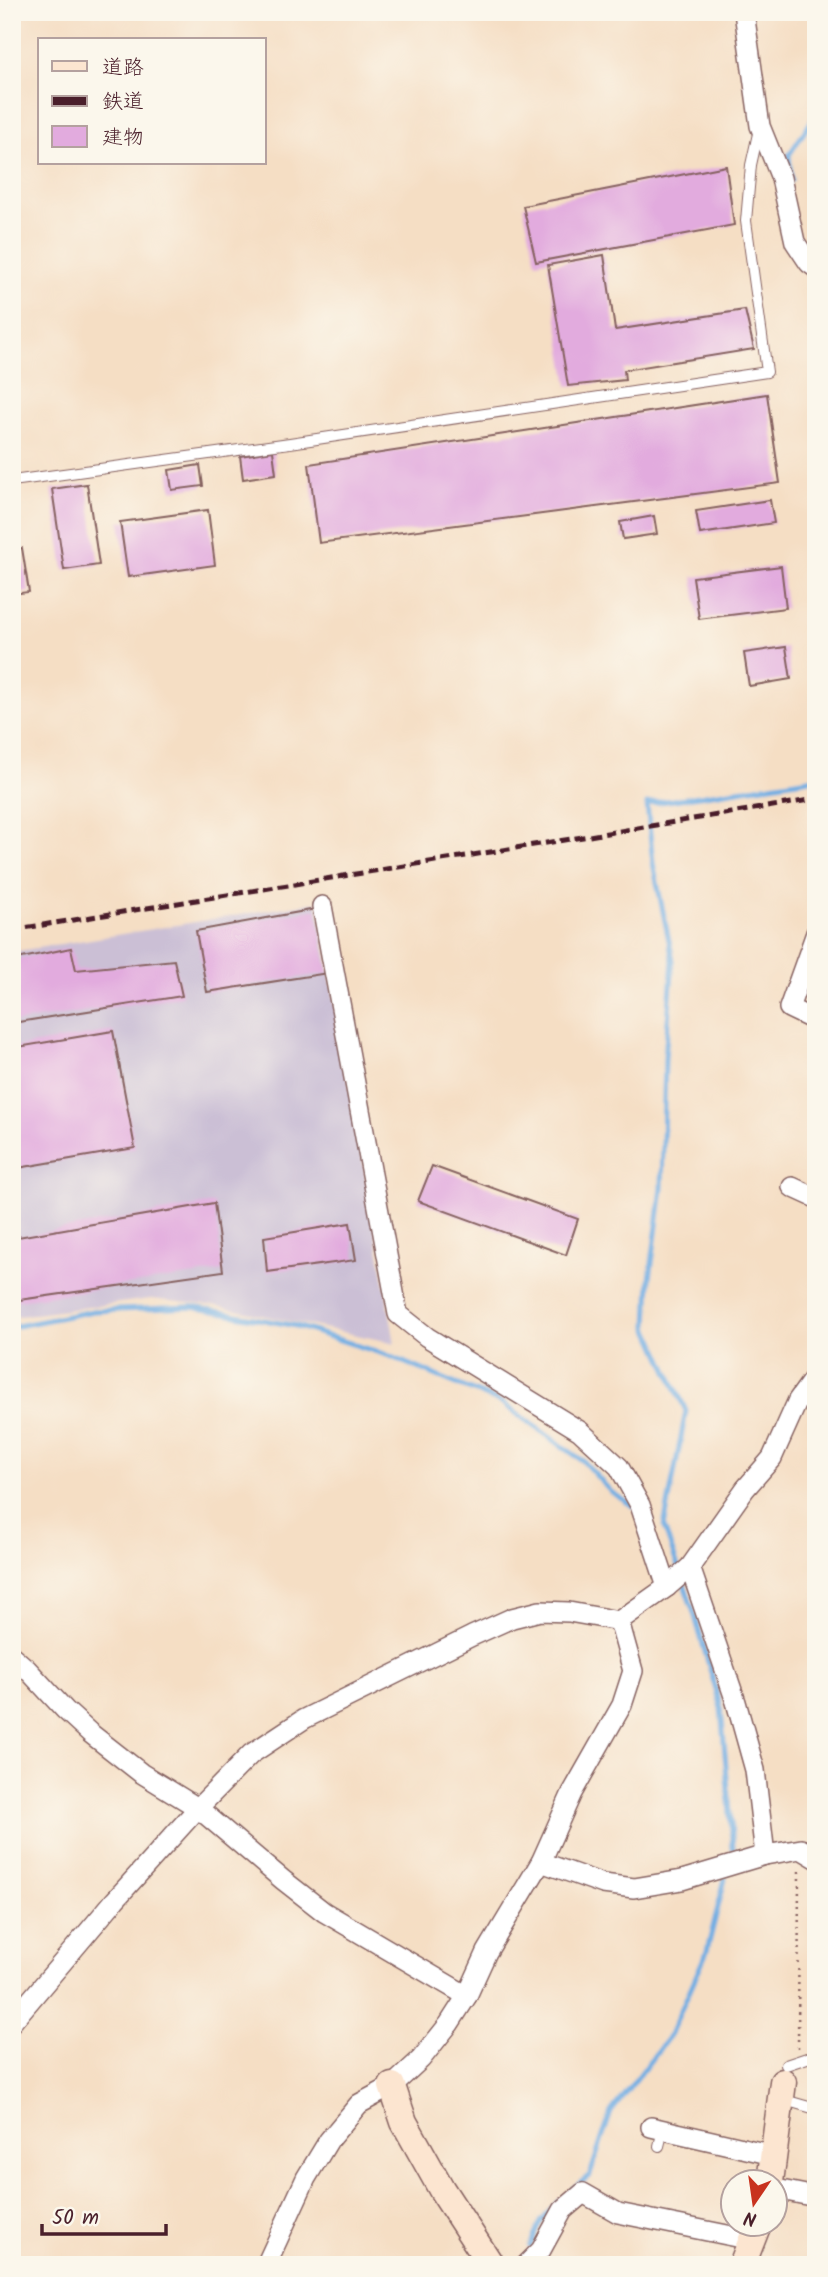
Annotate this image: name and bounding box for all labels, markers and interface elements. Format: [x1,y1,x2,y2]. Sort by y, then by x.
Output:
legend [38,38,266,164]
text: 道路 [102,52,144,85]
text: 鉄道 [102,86,144,119]
text: 建物 [102,122,144,155]
north arrow [720,2168,790,2238]
scale bar [42,2193,166,2237]
text: 50 m [52,2202,99,2235]
text: N [741,2202,760,2234]

